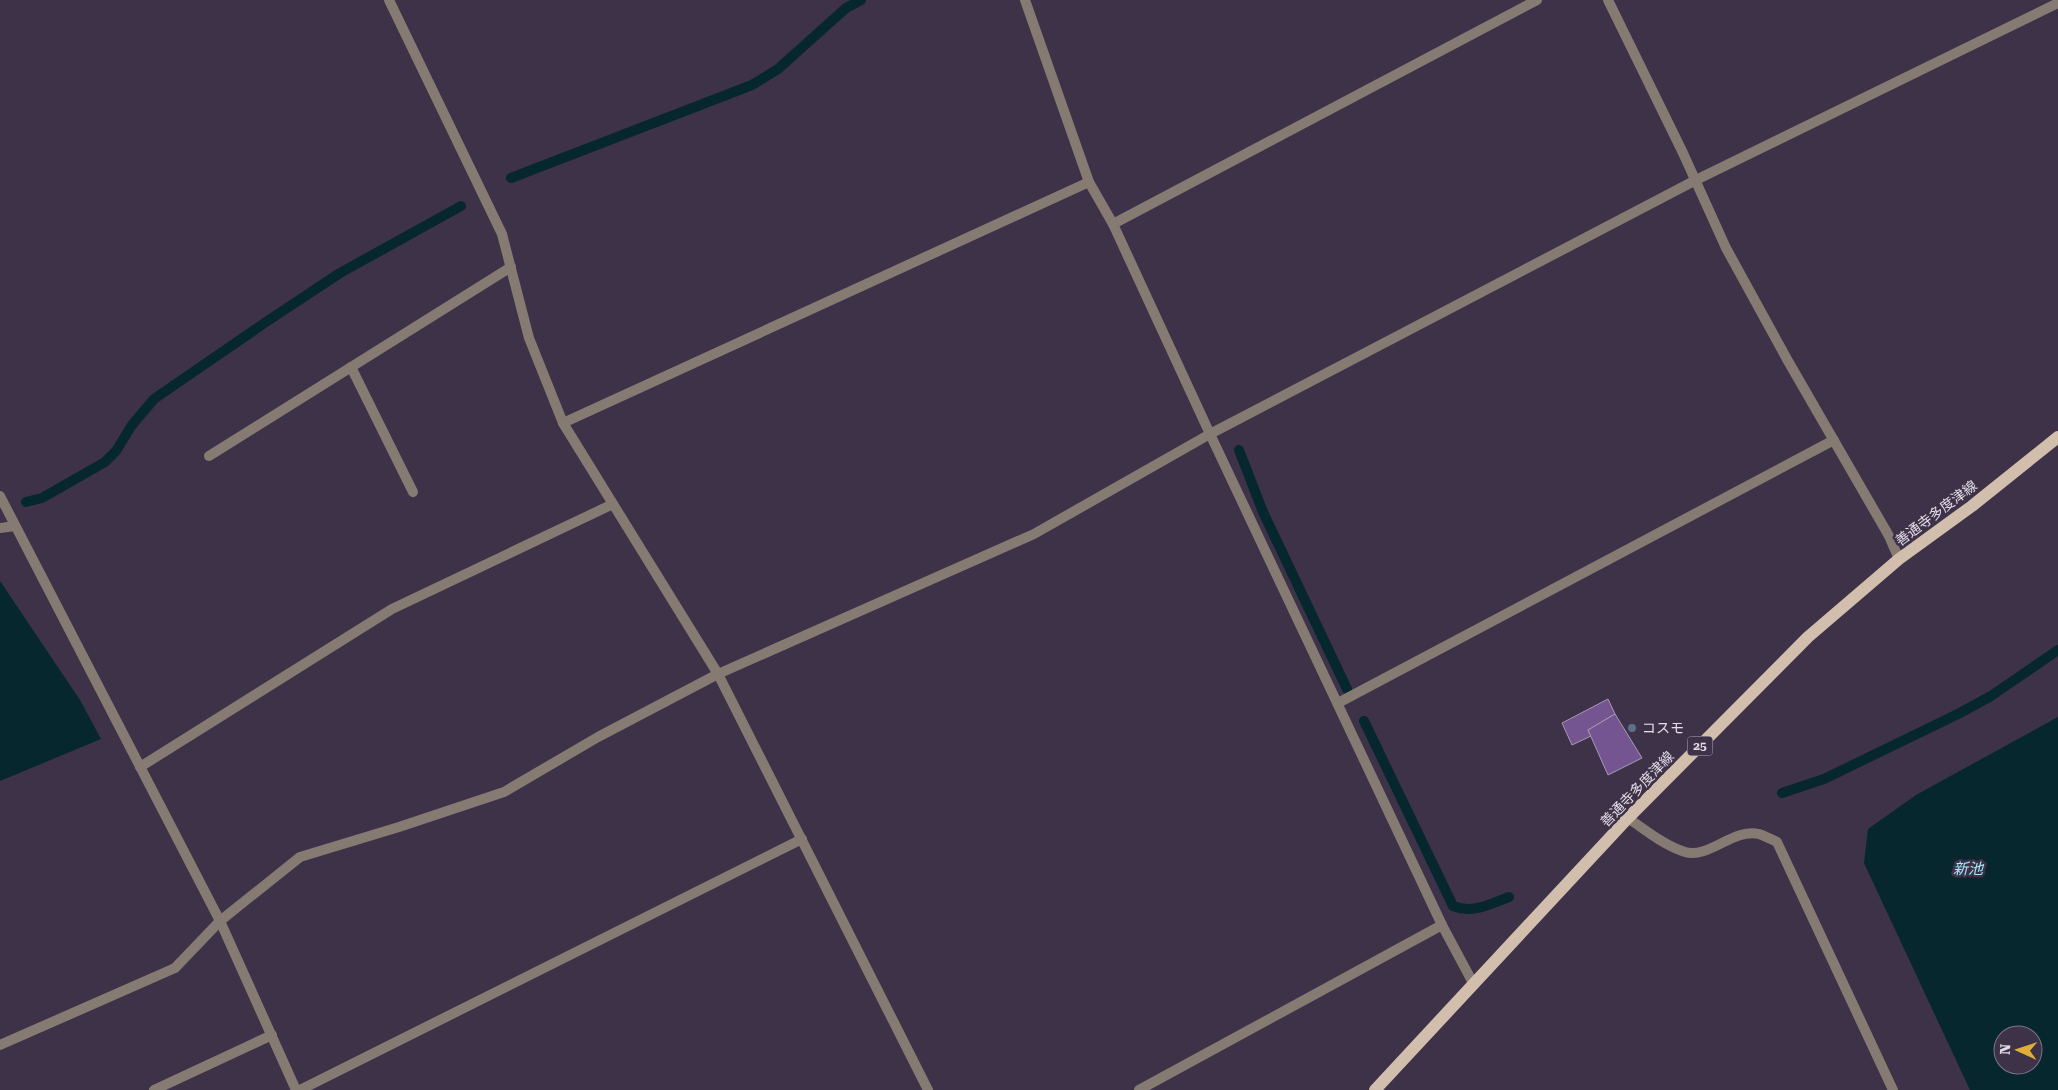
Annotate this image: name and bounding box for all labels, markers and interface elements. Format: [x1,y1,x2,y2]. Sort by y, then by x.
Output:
street label: 善通寺多度津線 [1892,477,1980,549]
place label: コスモ [1642,720,1684,736]
marker: コスモ [1626,722,1638,734]
road number: 25 [1688,736,1712,756]
street label: 善通寺多度津線 [1597,748,1677,830]
water label: 新池 [1953,860,1985,878]
north arrow [1993,1025,2043,1075]
text: N [1997,1043,2013,1055]

